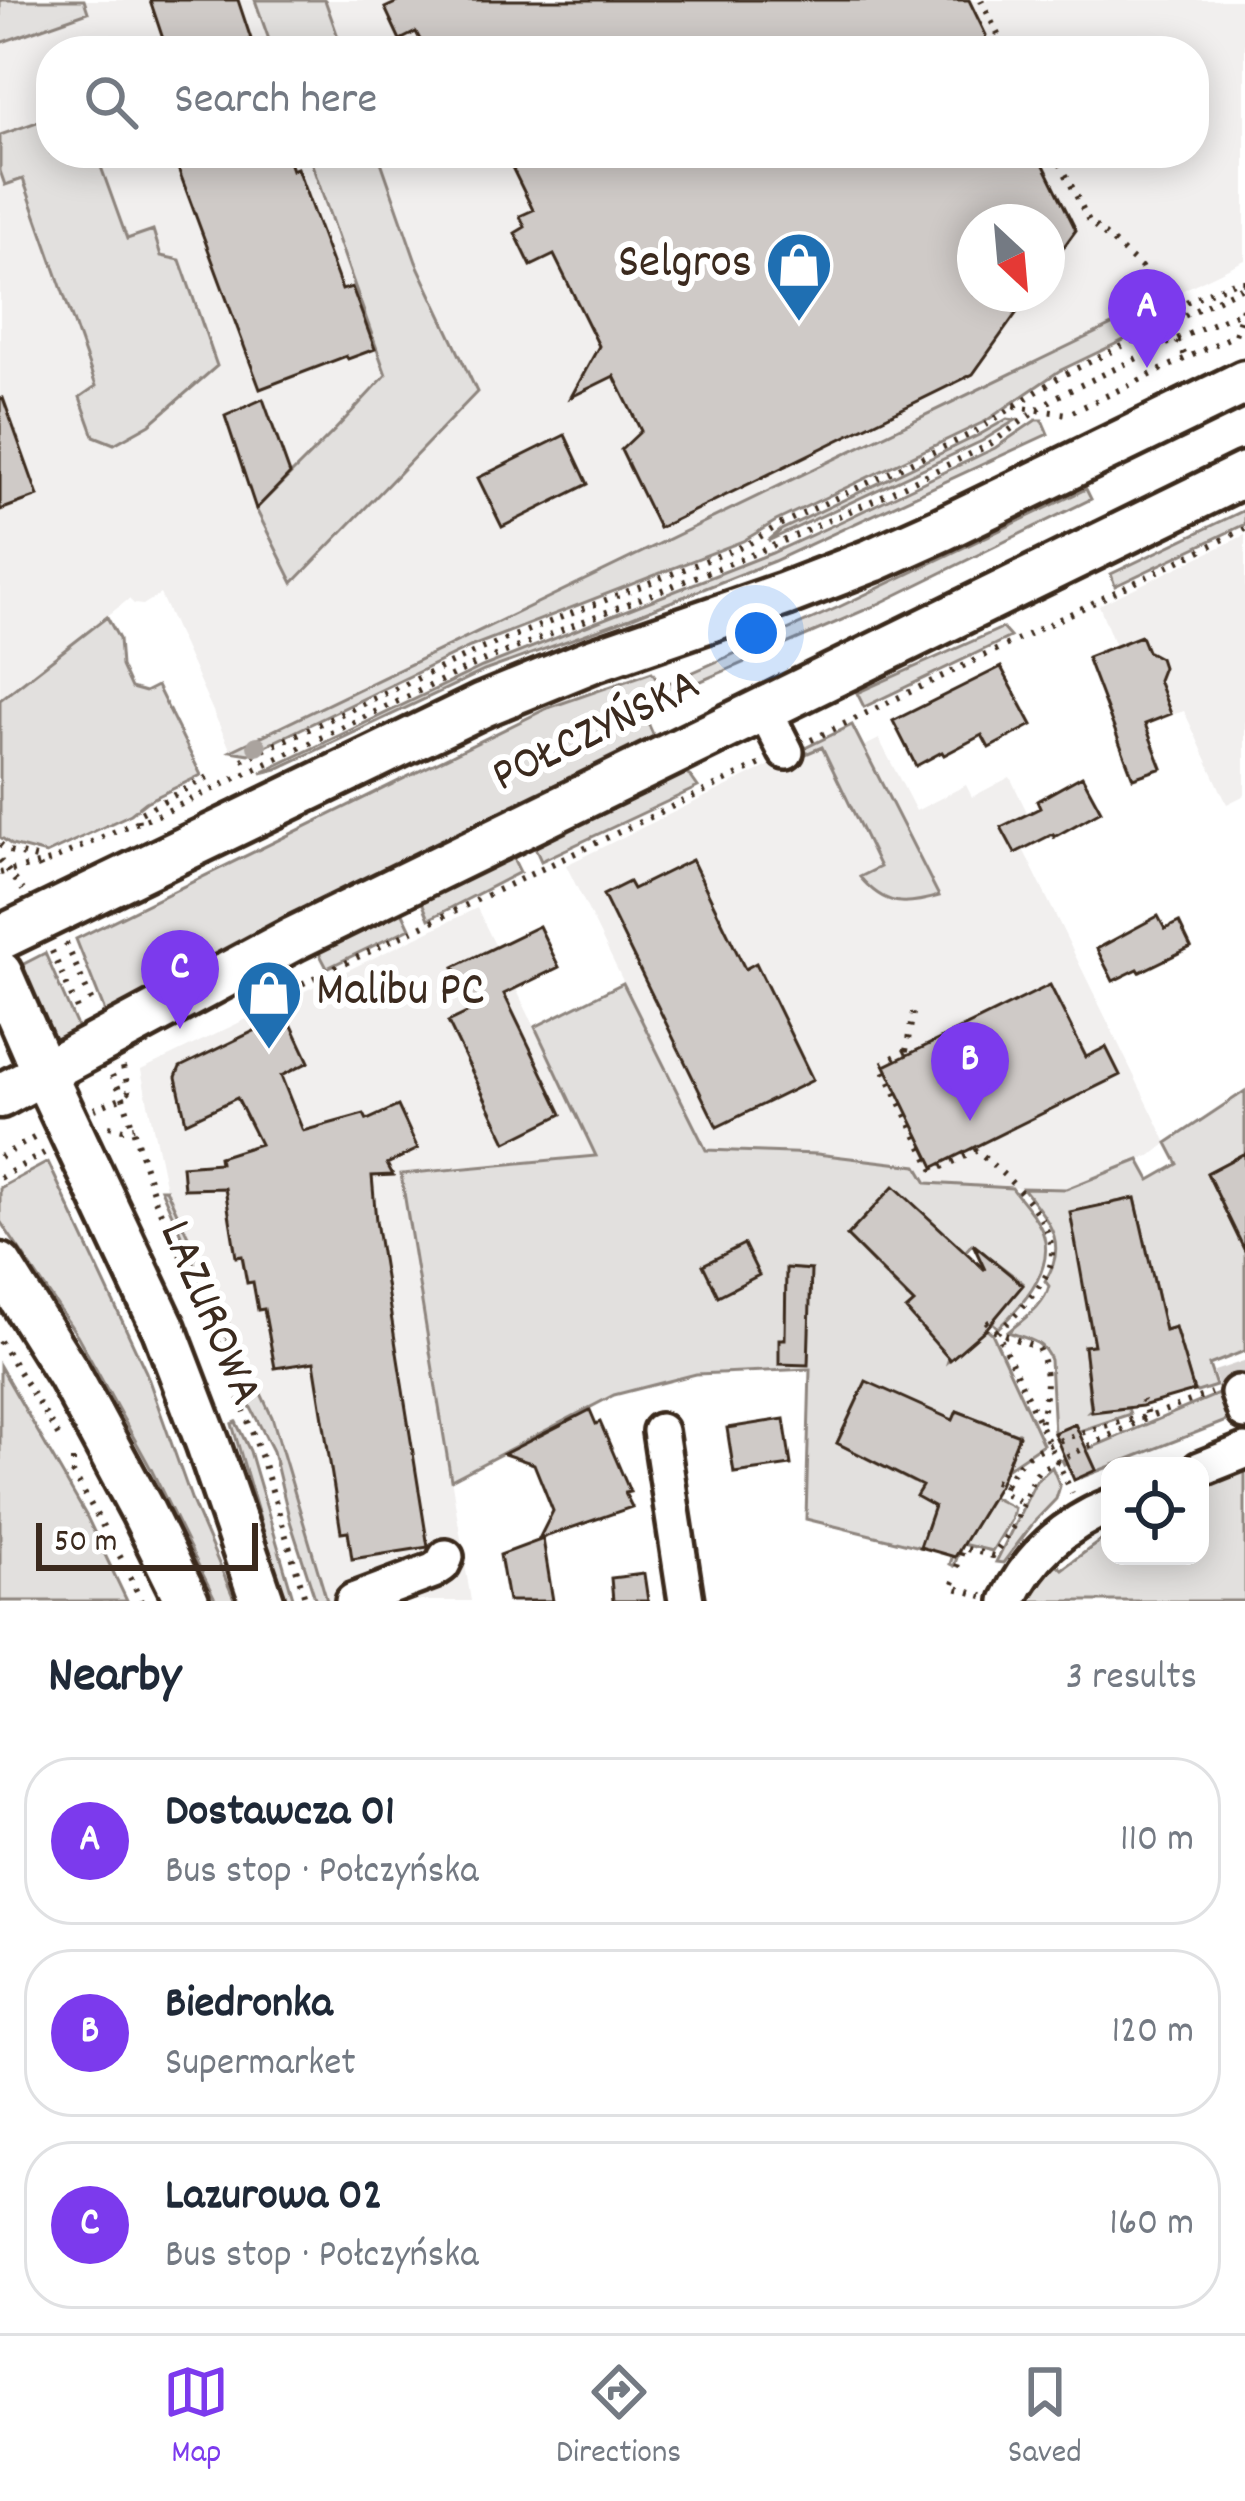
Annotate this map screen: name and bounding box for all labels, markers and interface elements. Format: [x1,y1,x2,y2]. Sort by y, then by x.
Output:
search box [36,36,1209,168]
icon: search [78,69,144,135]
text: Search here [174,70,377,134]
north arrow [957,204,1065,312]
shop icon: Selgros [764,230,834,324]
place label: Selgros [618,231,752,300]
pin: A [1108,269,1186,368]
your location [726,603,786,663]
street label: POŁCZYŃSKA [481,653,713,813]
pin: C [141,930,219,1029]
shop icon: Malibu PC [234,958,304,1052]
place label: Malibu PC [316,959,485,1028]
pin: B [931,1022,1009,1121]
street label: LAZUROWA [138,1211,278,1417]
map controls [1101,1457,1209,1565]
button: locate [1101,1457,1209,1565]
scale bar [36,1517,258,1570]
text: 50 m [54,1520,118,1567]
text: Nearby [48,1643,181,1715]
text: 3 results [1066,1652,1197,1707]
text: Dostawcza 01 [165,1782,395,1846]
text: A [79,1814,101,1869]
text: 110 m [1120,1814,1194,1869]
text: Bus stop · Połczyńska [165,1846,479,1901]
text: Biedronka [165,1974,333,2038]
text: B [81,2006,99,2061]
text: 120 m [1111,2006,1194,2061]
text: Supermarket [165,2038,356,2093]
text: Lazurowa 02 [165,2166,382,2230]
text: C [80,2198,100,2253]
text: 160 m [1109,2198,1194,2253]
text: Bus stop · Połczyńska [165,2230,479,2285]
tab: Map [163,2359,229,2478]
tab: Directions [556,2359,681,2478]
tab: Saved [1008,2359,1082,2478]

